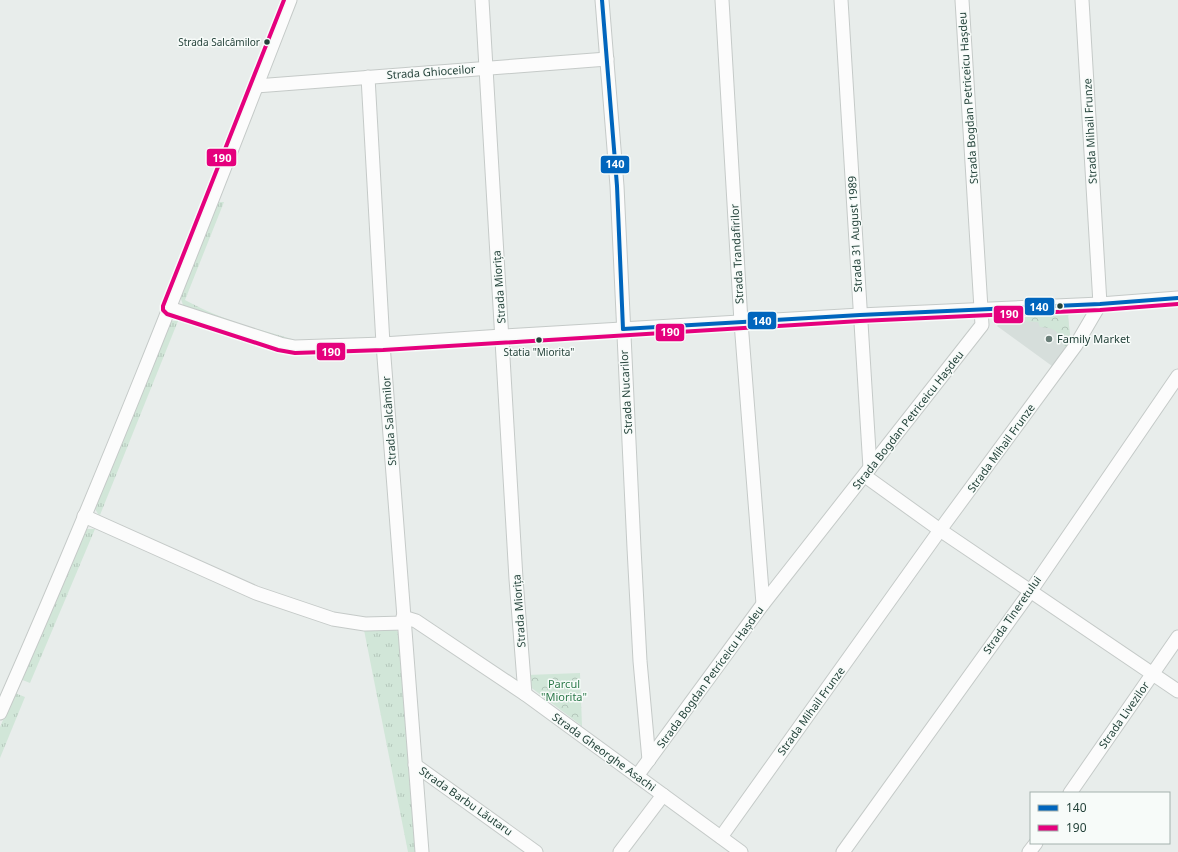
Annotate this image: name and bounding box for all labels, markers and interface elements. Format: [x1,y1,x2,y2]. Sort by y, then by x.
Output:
street label: Strada Bogdan Petriceicu Hașdeu [954,12,981,184]
place label: Strada Salcâmilor [178,35,260,49]
marker: Strada Salcâmilor [262,37,272,47]
street label: Strada Ghioceilor [386,61,476,82]
street label: Strada Mihail Frunze [1079,78,1100,184]
line badge: 190 [206,148,237,167]
text: 190 [213,150,231,165]
line badge: 140 [600,155,630,174]
text: 140 [606,156,624,171]
street label: Strada 31 August 1989 [844,176,865,293]
street label: Strada Trandafirilor [726,203,747,304]
street label: Strada Miorița [488,250,509,324]
line badge: 140 [1024,297,1055,316]
text: 140 [1030,299,1048,314]
unlabelled marker [1055,301,1065,311]
line badge: 190 [993,305,1024,324]
text: 190 [1000,306,1018,321]
line badge: 140 [747,311,777,330]
text: 140 [753,313,771,328]
line badge: 190 [655,323,685,342]
text: 190 [661,324,679,339]
place label: Family Market [1057,331,1130,346]
marker: Family Market [1044,334,1054,344]
marker: Statia "Miorita" [534,335,544,345]
line badge: 190 [316,342,346,361]
text: 190 [322,344,340,359]
place label: Statia "Miorita" [504,345,574,359]
street label: Strada Bogdan Petriceicu Hașdeu [849,347,967,492]
street label: Strada Nucarilor [616,349,635,435]
street label: Strada Salcâmilor [378,375,399,466]
street label: Strada Mihail Frunze [963,400,1038,495]
street label: Strada Tineretului [979,573,1044,657]
street label: Strada Miorița [508,574,529,648]
street label: Strada Bogdan Petriceicu Hașdeu [653,603,766,751]
street label: Strada Mihail Frunze [773,663,848,758]
park label: Parcul "Miorita" [541,676,587,704]
street label: Strada Livezilor [1095,678,1153,751]
street label: Strada Gheorghe Asachi [550,709,659,794]
street label: Strada Barbu Lăutaru [417,763,516,839]
legend [1030,792,1170,844]
text: 140 [1066,799,1087,816]
text: 190 [1066,819,1087,836]

